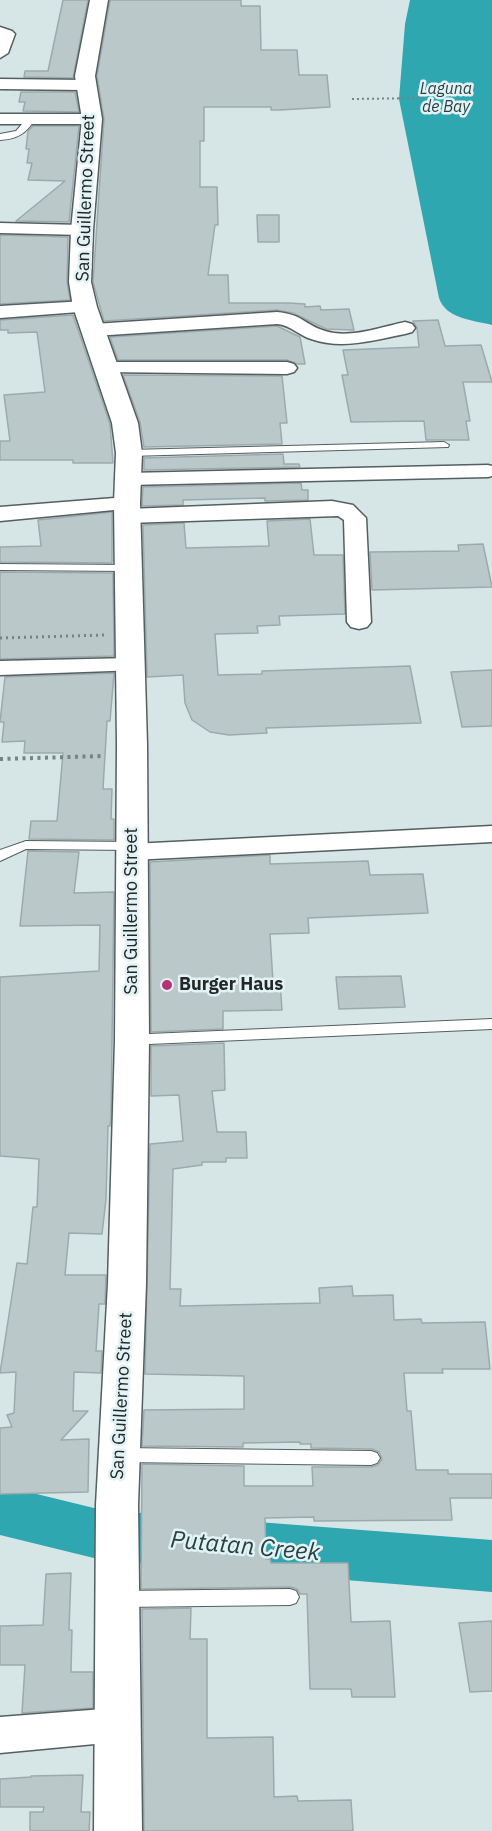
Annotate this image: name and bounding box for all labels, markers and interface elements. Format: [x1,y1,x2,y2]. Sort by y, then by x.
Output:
water label: Laguna de Bay [420,79,472,117]
street label: San Guillermo Street [72,114,100,282]
street label: San Guillermo Street [121,827,143,995]
place label: Burger Haus [179,974,283,996]
marker: Burger Haus [160,978,174,992]
street label: San Guillermo Street [107,1312,137,1480]
water label: Putatan Creek [169,1526,321,1568]

